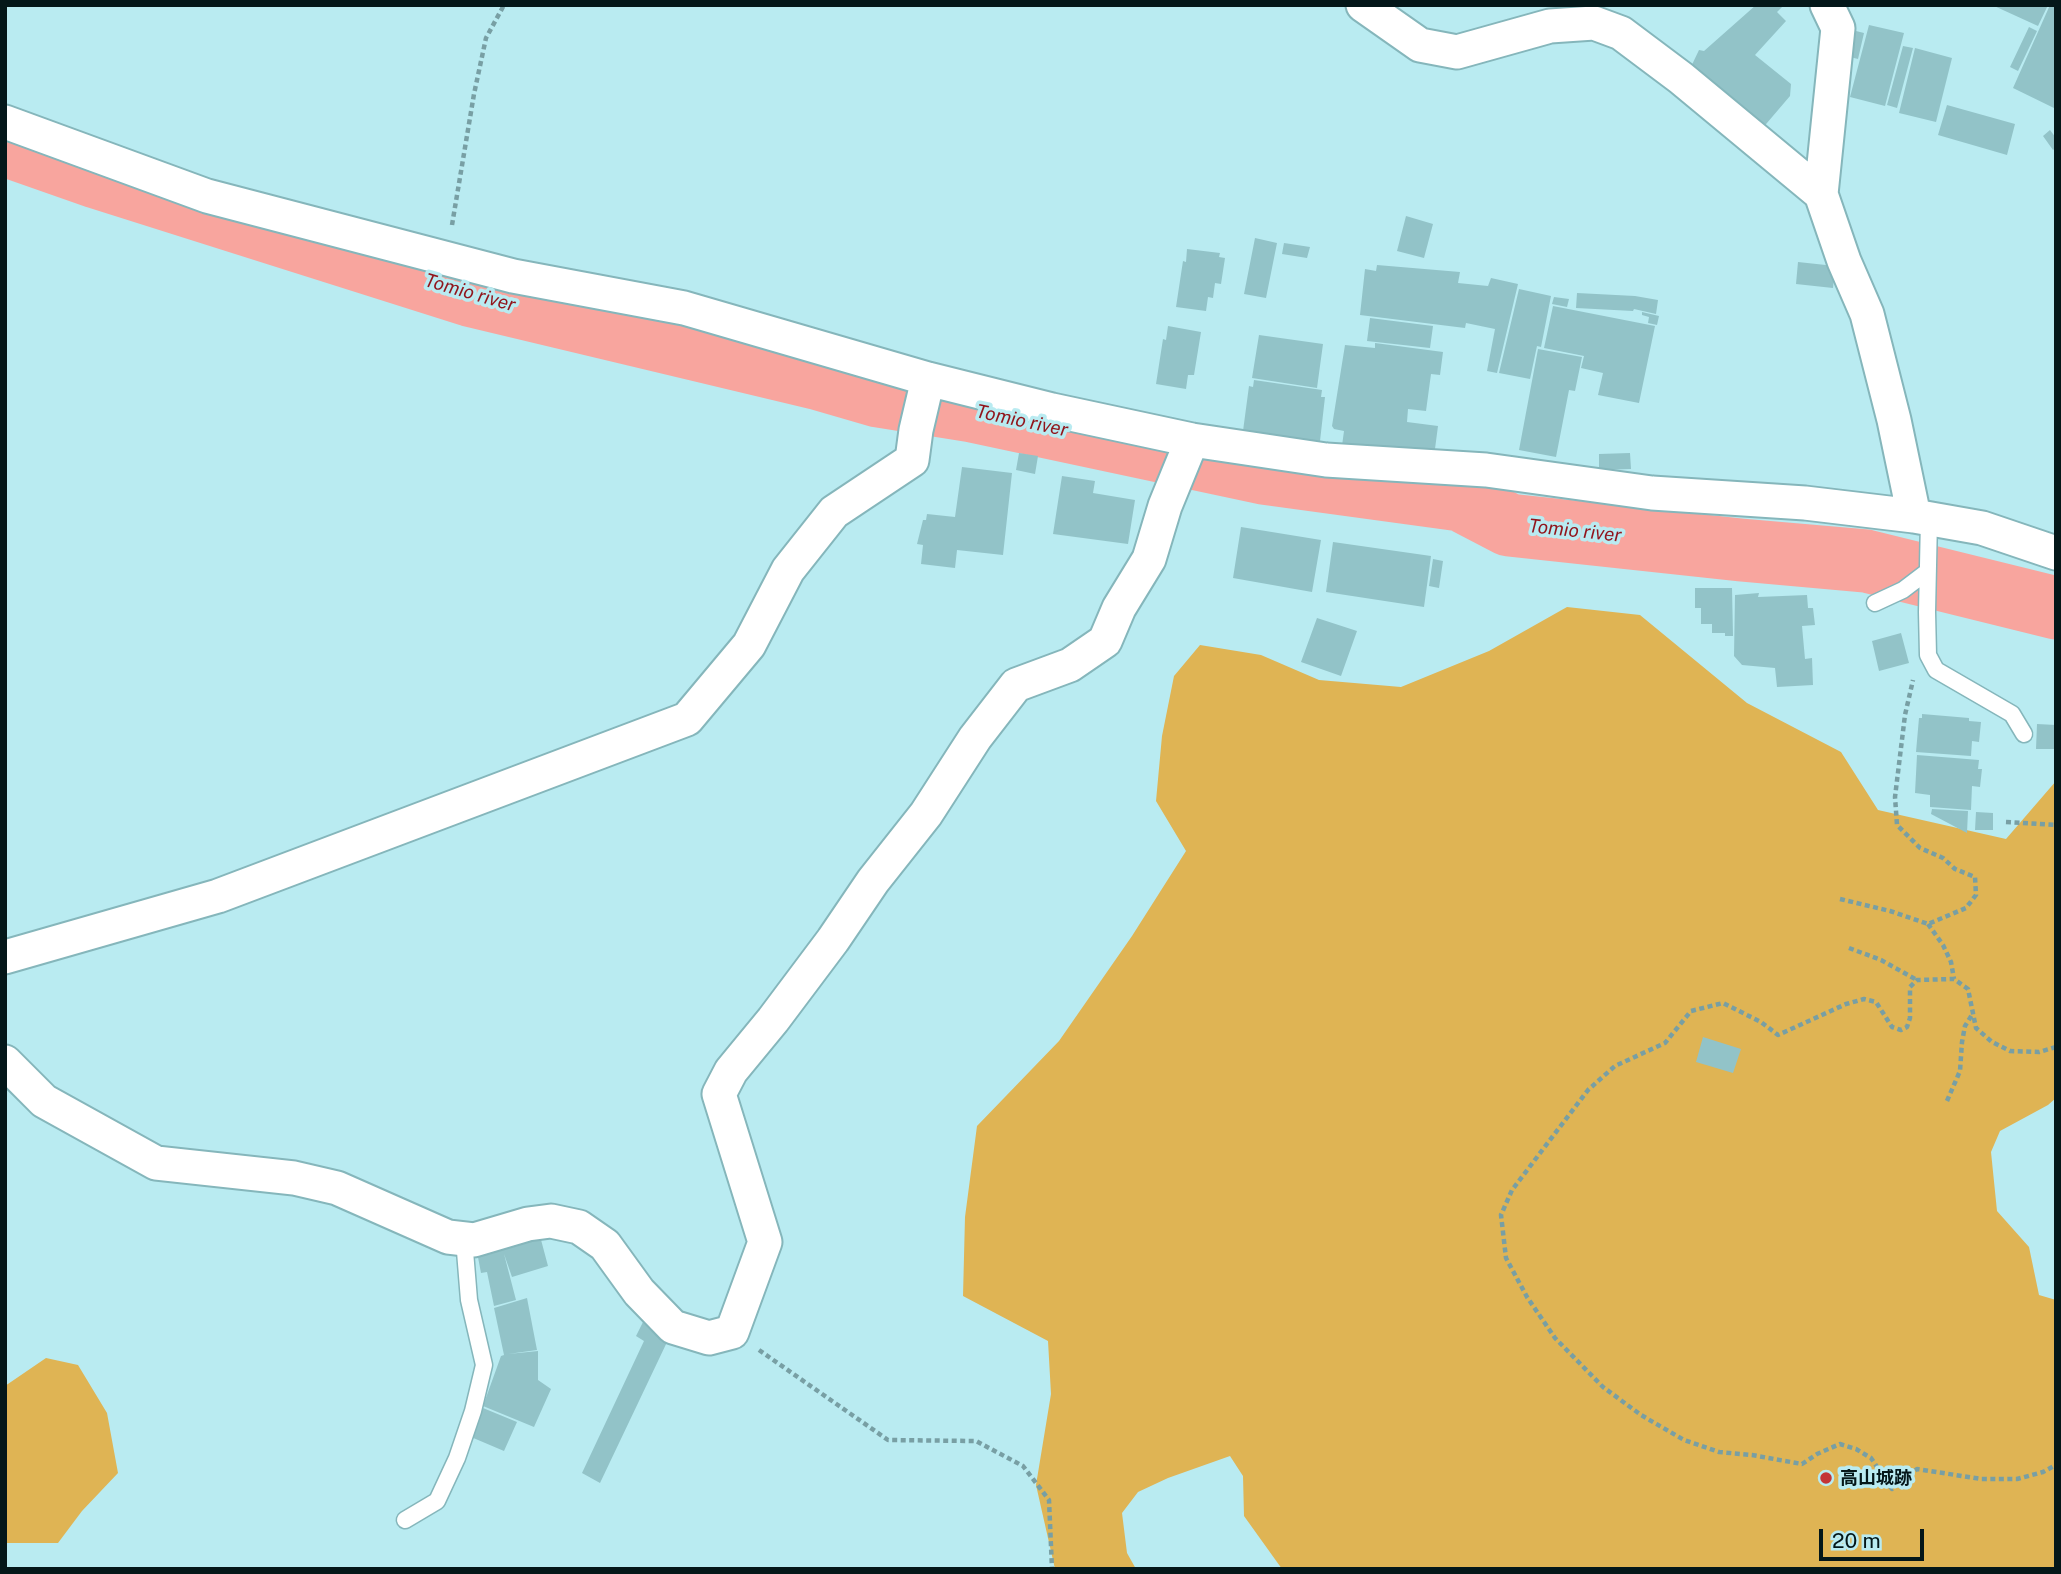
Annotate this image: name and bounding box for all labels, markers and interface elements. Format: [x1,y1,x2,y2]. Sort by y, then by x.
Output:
water label: Tomio river [422,269,518,317]
water label: Tomio river [974,400,1070,442]
water label: Tomio river [1527,515,1623,547]
place label: 高山城跡 [1840,1467,1912,1489]
marker: 高山城跡 [1818,1470,1834,1486]
scale bar [1823,1514,1928,1558]
text: 20 m [1832,1528,1881,1553]

